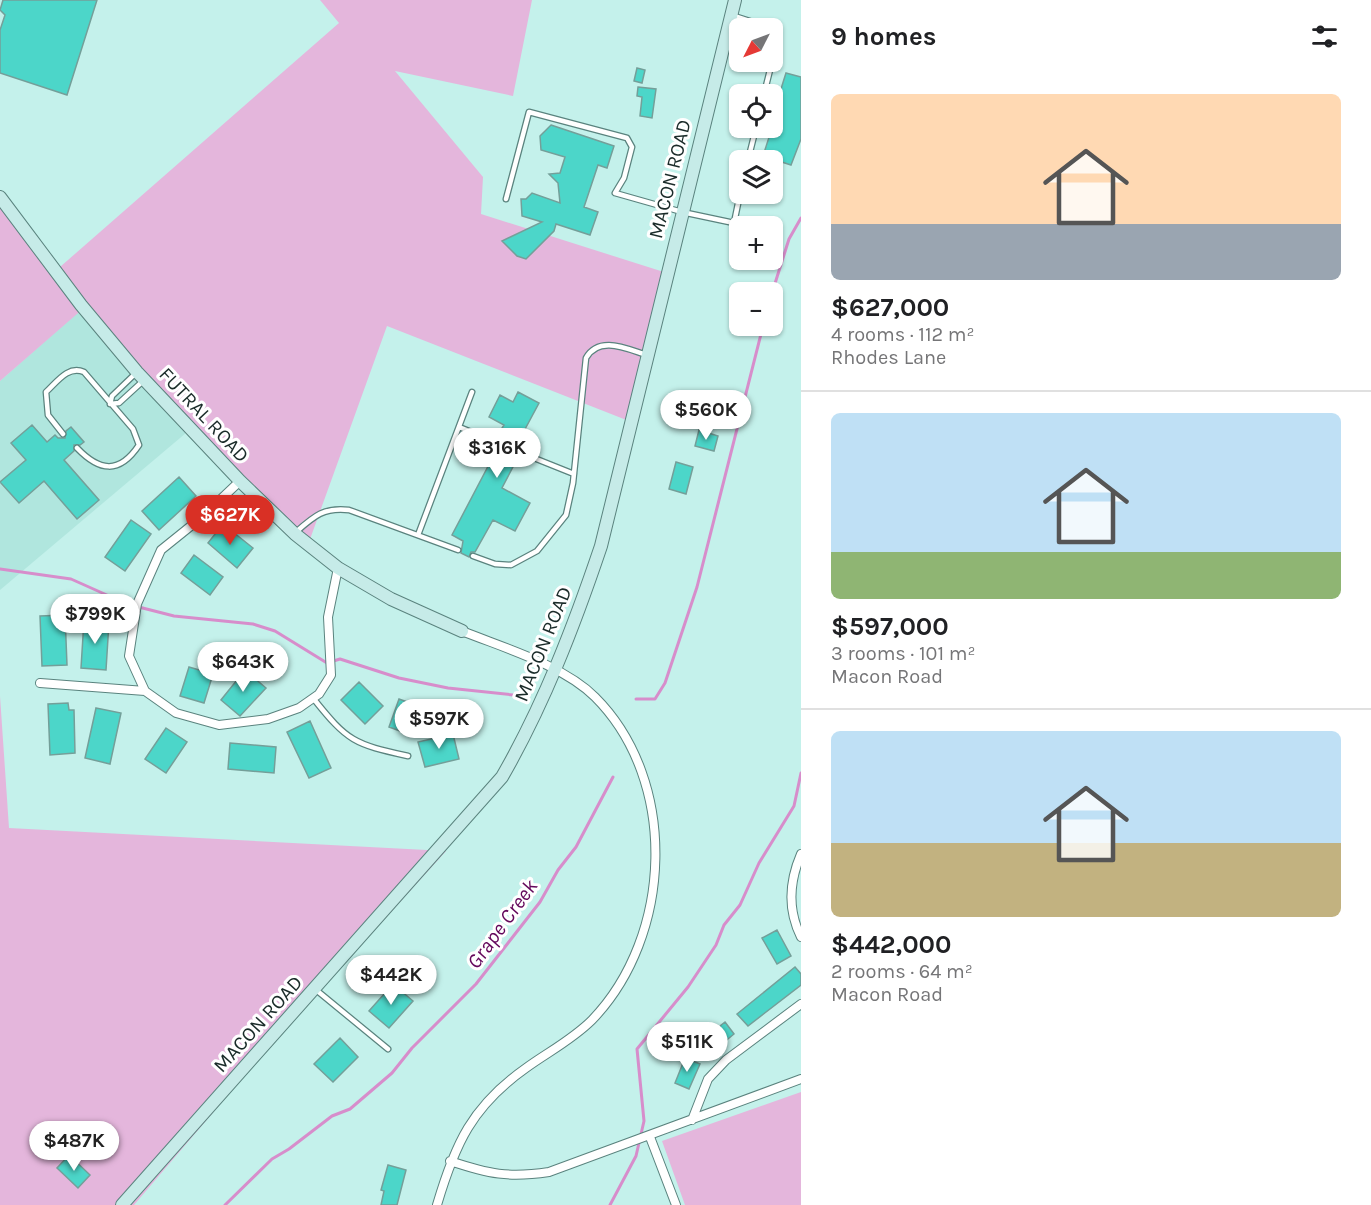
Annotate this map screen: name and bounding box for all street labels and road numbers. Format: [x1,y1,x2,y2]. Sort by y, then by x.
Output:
street label: MACON ROAD [644,117,696,241]
street label: FUTRAL ROAD [154,363,254,467]
street label: MACON ROAD [510,583,576,705]
street label: MACON ROAD [209,971,307,1077]

